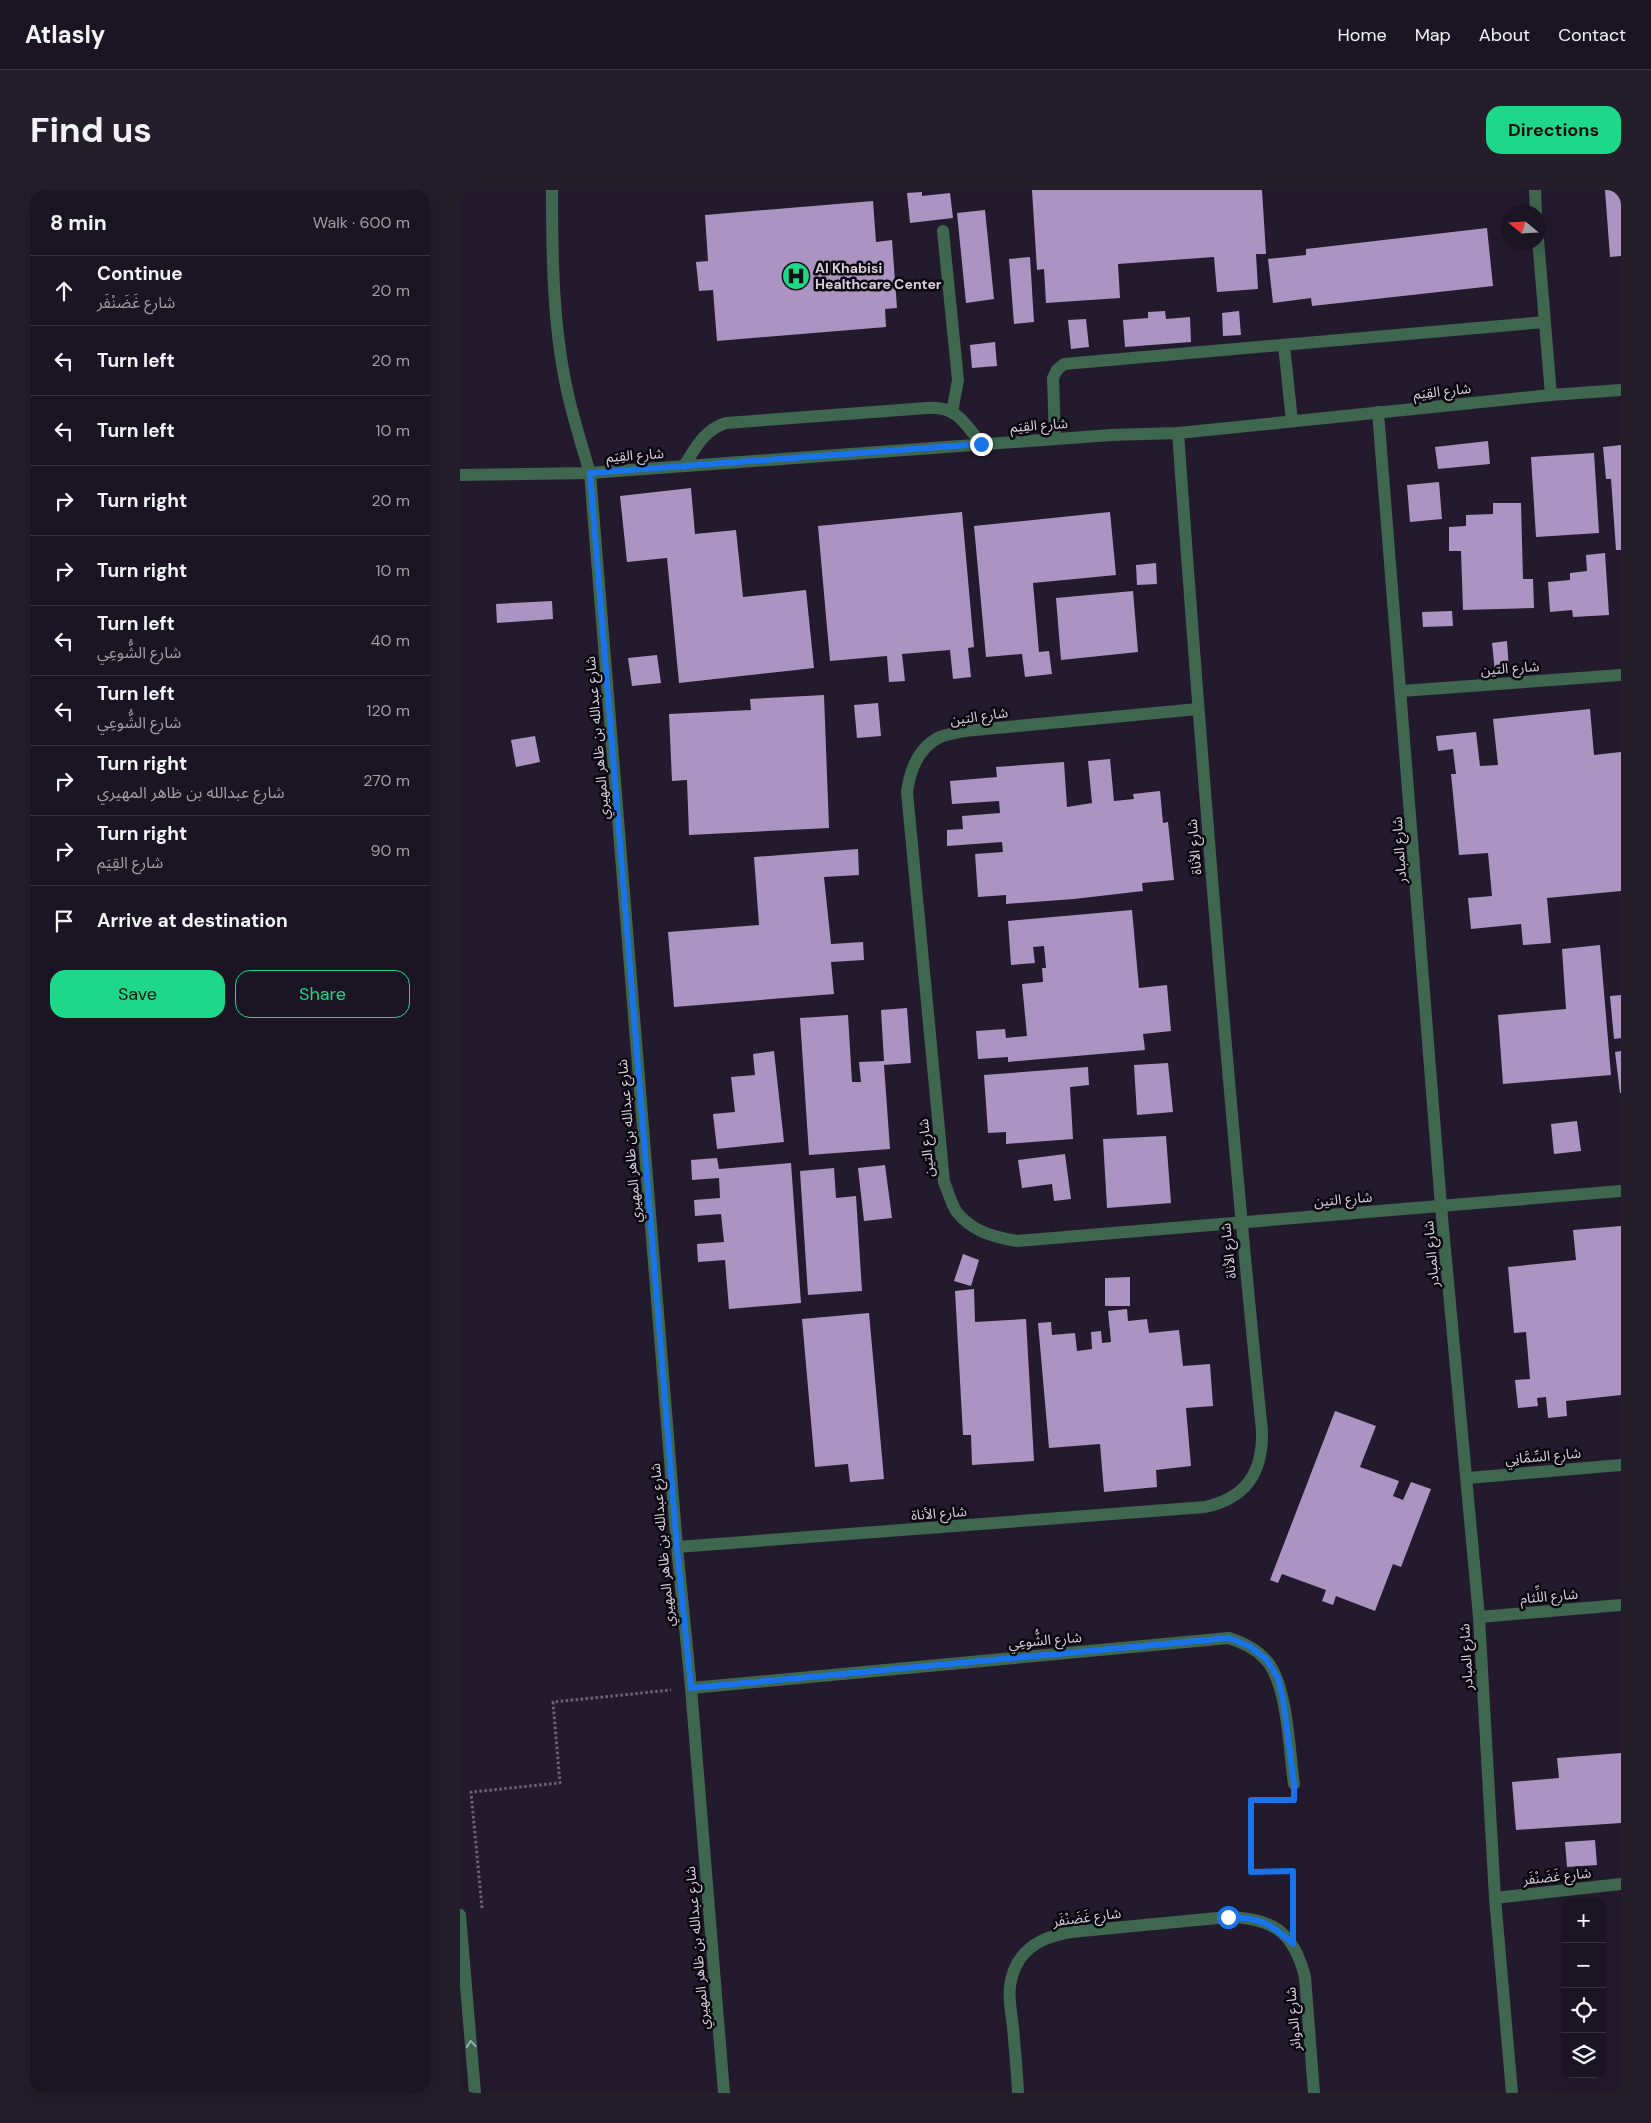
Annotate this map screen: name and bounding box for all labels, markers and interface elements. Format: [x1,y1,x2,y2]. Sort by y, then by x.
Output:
text: Atlasly [25,19,105,50]
text: Home [1337,23,1387,47]
text: Map [1415,23,1451,47]
text: About [1479,23,1530,47]
text: Contact [1558,23,1626,47]
button: Directions [1486,106,1621,154]
text: Find us [30,107,152,153]
north arrow [1501,205,1546,250]
text: 8 min [50,209,107,237]
text: Walk · 600 m [313,212,410,233]
place label: Al Khabisi Healthcare Center [815,259,942,293]
text: Continue [97,261,183,286]
hospital icon: Al Khabisi Healthcare Center [781,261,811,291]
icon: ahead [50,277,78,305]
text: 20 m [371,280,410,301]
text: شارع غَضَنْفَر [97,292,175,313]
icon: left [50,347,78,375]
text: Turn left [97,348,175,373]
text: 20 m [371,350,410,371]
street label: شارع القِيَم [1412,379,1472,405]
street label: شارع القِيَم [1009,414,1069,438]
icon: left [50,417,78,445]
text: Turn left [97,418,175,443]
text: 10 m [376,420,410,441]
route end [970,433,993,456]
street label: شارع القِيَم [605,444,665,468]
icon: right [50,487,78,515]
text: Turn right [97,488,187,513]
text: 20 m [371,490,410,511]
icon: right [50,557,78,585]
text: Turn right [97,558,187,583]
text: 10 m [376,560,410,581]
text: Turn left [97,611,175,636]
icon: left [50,627,78,655]
text: 40 m [371,630,410,651]
text: شارع الشُّوعِي [97,642,181,663]
street label: شارع عبدالله بن ظاهر المهيري [581,655,615,821]
street label: شارع التين [1480,657,1540,681]
text: Turn left [97,681,175,706]
icon: left [50,697,78,725]
text: 120 m [366,700,410,721]
street label: شارع التين [949,703,1010,731]
text: شارع الشُّوعِي [97,712,181,733]
text: Turn right [97,751,187,776]
icon: right [50,767,78,795]
text: 270 m [363,770,410,791]
text: شارع عبدالله بن ظاهر المهيري [97,782,285,803]
street label: شارع المبادر [1388,816,1412,885]
street label: شارع الأناة [1183,818,1207,876]
text: Turn right [97,821,187,846]
icon: right [50,837,78,865]
text: 90 m [370,840,410,861]
text: شارع القِيَم [97,852,163,873]
icon: arrive [50,907,78,935]
text: Arrive at destination [97,908,288,933]
button: Save [50,970,225,1018]
button: Share [235,970,410,1018]
street label: شارع عبدالله بن ظاهر المهيري [613,1058,647,1224]
street label: شارع التين [914,1118,940,1178]
street label: شارع التين [1313,1187,1373,1213]
street label: شارع المبادر [1419,1220,1445,1289]
street label: شارع الأناة [1216,1222,1242,1280]
street label: شارع السِّمَّانِي [1504,1444,1582,1471]
street label: شارع عبدالله بن ظاهر المهيري [646,1462,680,1628]
street label: شارع الأناة [910,1502,968,1526]
street label: شارع اللِّثام [1519,1582,1579,1609]
street label: شارع المبادر [1455,1623,1479,1692]
street label: شارع الشُّوعِي [1007,1624,1083,1654]
street label: شارع غَضَنْفَر [1521,1863,1592,1891]
street label: شارع عبدالله بن ظاهر المهيري [681,1865,715,2031]
map controls [1561,1898,1606,2078]
button: + [1561,1898,1606,1943]
street label: شارع غَضَنْفَر [1051,1904,1122,1932]
route start [1217,1906,1240,1929]
button: − [1561,1943,1606,1988]
street label: شارع الدوائر [1281,1986,1307,2053]
button: locate [1561,1988,1606,2033]
button: layers [1561,2033,1606,2078]
one-way arrow [466,2040,477,2048]

